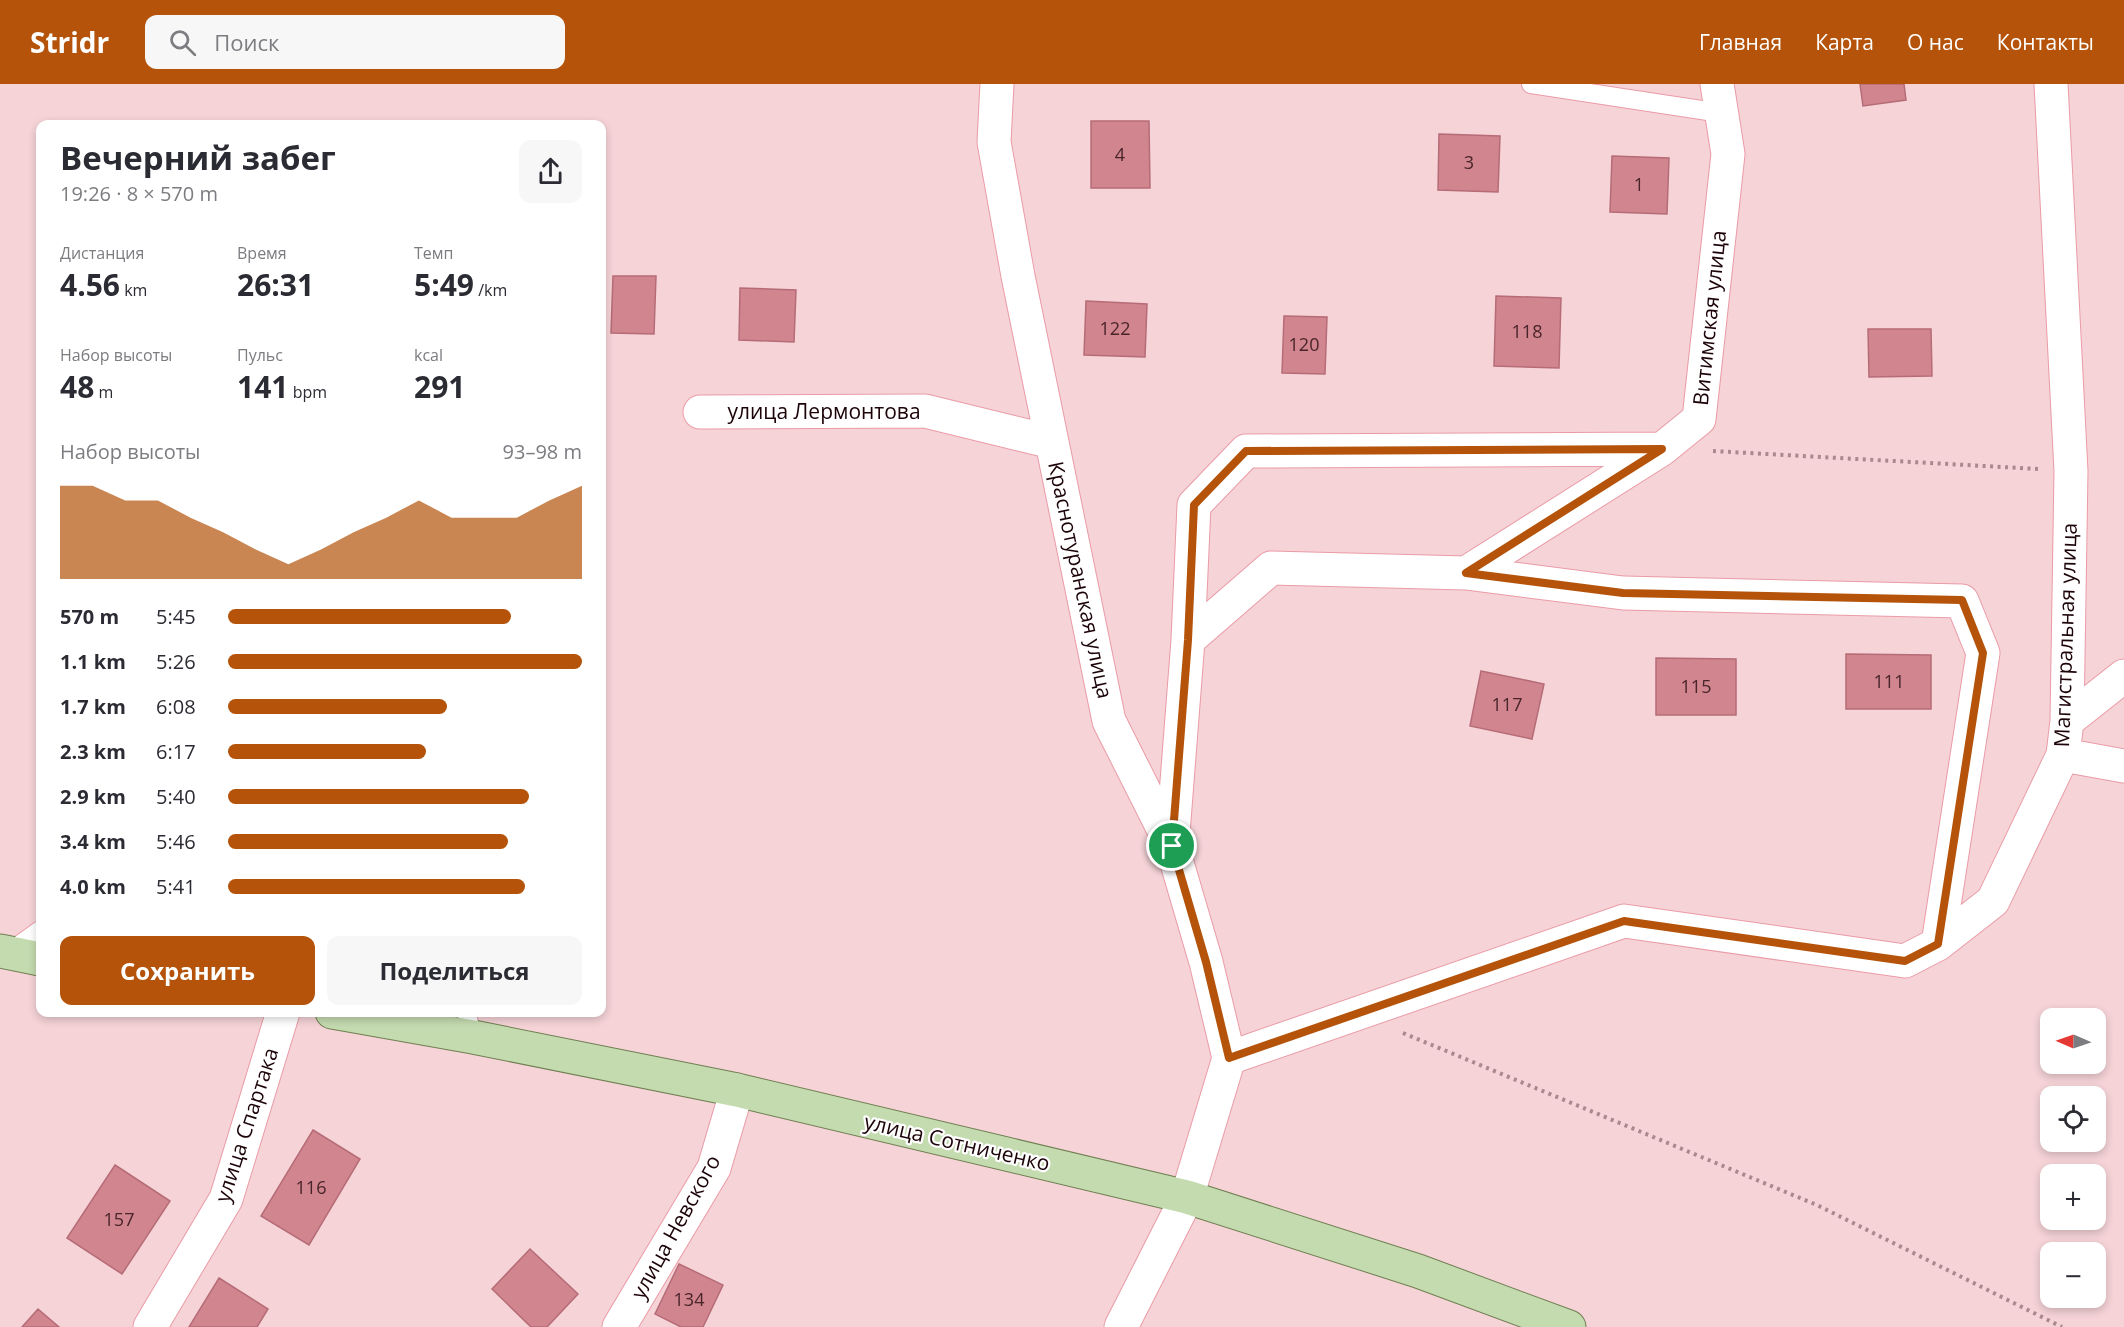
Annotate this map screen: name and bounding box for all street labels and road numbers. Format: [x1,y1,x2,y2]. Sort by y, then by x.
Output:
street label: Витимская улица [1686,229,1732,407]
street label: улица Лермонтова [727,397,921,425]
street label: Краснотуранская улица [1042,459,1120,701]
street label: Магистральная улица [2047,522,2083,748]
street label: улица Спартака [208,1044,284,1206]
street label: улица Сотниченко [862,1107,1053,1177]
street label: улица Невского [624,1149,726,1304]

